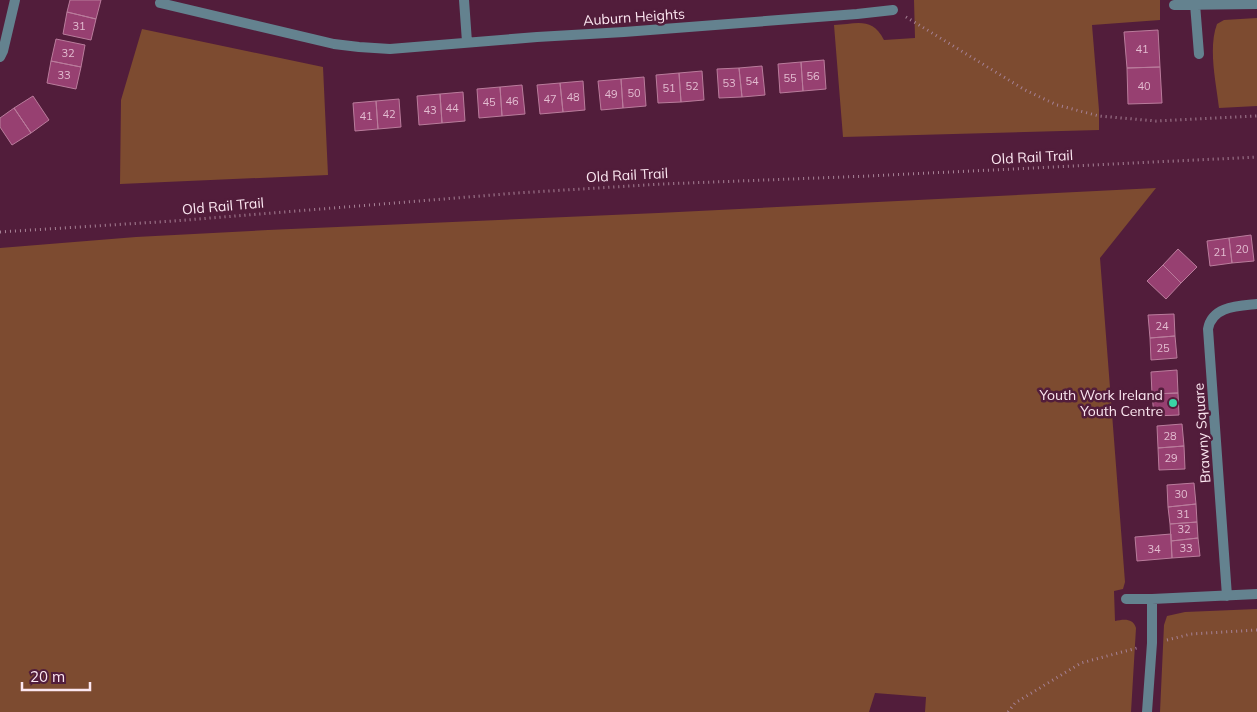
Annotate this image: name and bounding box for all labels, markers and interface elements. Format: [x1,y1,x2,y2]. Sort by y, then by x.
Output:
street label: Auburn Heights [583,4,686,30]
house number: 31 [72,19,86,33]
house number: 41 [1135,42,1149,56]
house number: 32 [61,46,75,60]
house number: 33 [57,68,71,82]
house number: 56 [806,69,820,83]
house number: 55 [783,71,797,85]
house number: 54 [745,74,759,88]
house number: 53 [722,76,736,90]
house number: 52 [685,79,699,93]
house number: 40 [1137,79,1151,93]
house number: 51 [662,81,676,95]
house number: 50 [627,86,641,100]
house number: 49 [604,87,618,101]
house number: 48 [566,90,580,104]
house number: 47 [543,92,557,106]
house number: 46 [505,94,519,108]
house number: 45 [482,95,496,109]
house number: 44 [445,101,459,115]
house number: 43 [423,103,437,117]
house number: 42 [382,107,396,121]
house number: 41 [359,109,373,123]
street label: Old Rail Trail [991,146,1073,168]
street label: Old Rail Trail [586,164,668,186]
street label: Old Rail Trail [181,193,265,219]
house number: 20 [1235,242,1249,256]
house number: 21 [1213,245,1227,259]
house number: 24 [1155,319,1169,333]
house number: 25 [1156,341,1170,355]
street label: Brawny Square [1190,382,1214,484]
place label: Youth Work Ireland Youth Centre [1039,386,1163,420]
marker: Youth Work Ireland Youth Centre [1167,397,1179,409]
house number: 28 [1163,429,1177,443]
house number: 29 [1164,451,1178,465]
house number: 30 [1174,487,1188,501]
house number: 31 [1176,507,1190,521]
house number: 32 [1177,522,1191,536]
house number: 33 [1179,541,1193,555]
house number: 34 [1147,542,1161,556]
scale bar [22,660,90,692]
text: 20 m [30,667,65,686]

